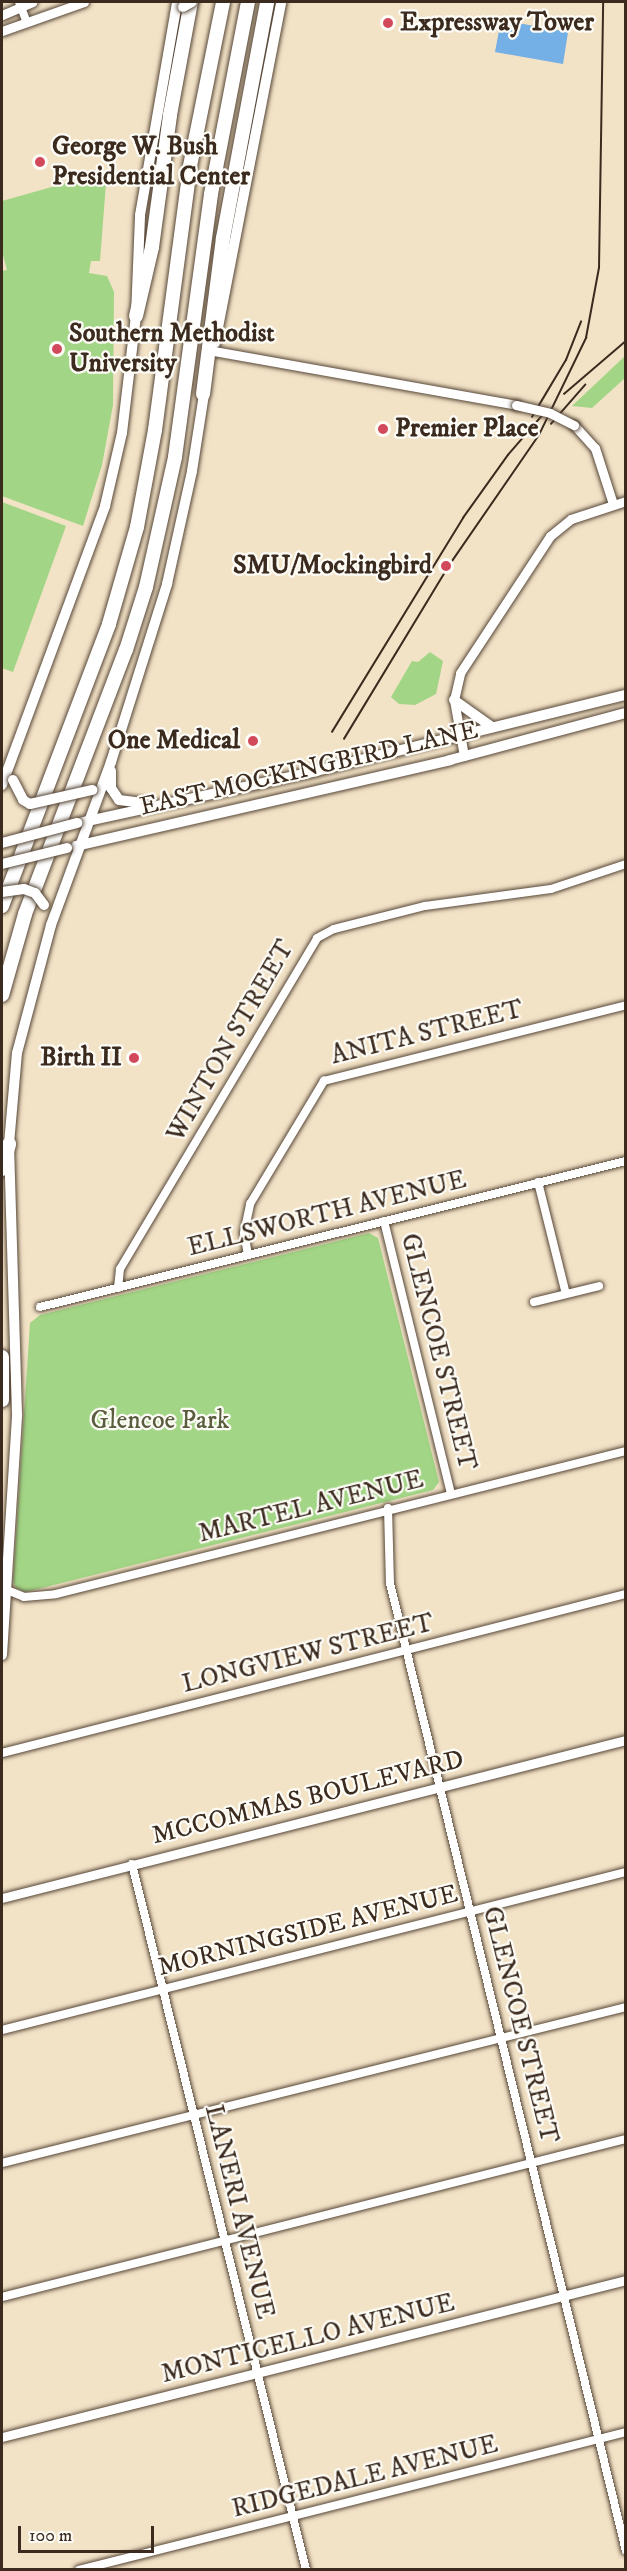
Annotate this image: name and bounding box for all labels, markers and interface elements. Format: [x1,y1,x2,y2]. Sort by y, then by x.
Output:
place label: Expressway Tower [400,7,594,39]
marker: Expressway Tower [381,16,395,30]
place label: George W. Bush Presidential Center [52,131,250,192]
marker: George W. Bush Presidential Center [33,155,47,169]
place label: Southern Methodist University [69,318,275,380]
marker: Southern Methodist University [50,342,64,356]
place label: Premier Place [395,413,539,445]
marker: Premier Place [376,422,390,436]
place label: SMU/Mockingbird [233,550,432,582]
marker: SMU/Mockingbird [437,557,455,575]
street label: EAST MOCKINGBIRD LANE [137,715,481,823]
place label: One Medical [108,725,240,757]
marker: One Medical [244,732,262,750]
street label: WINTON STREET [161,935,301,1147]
street label: ANITA STREET [328,994,526,1072]
place label: Birth II [40,1042,122,1074]
marker: Birth II [127,1051,141,1065]
street label: ELLSWORTH AVENUE [184,1164,470,1264]
street label: GLENCOE STREET [393,1230,483,1474]
park label: Glencoe Park [91,1405,229,1437]
street label: MARTEL AVENUE [195,1464,427,1550]
street label: LONGVIEW STREET [179,1608,437,1700]
street label: MCCOMMAS BOULEVARD [149,1744,467,1852]
street label: MORNINGSIDE AVENUE [155,1879,461,1983]
street label: GLENCOE STREET [475,1903,565,2147]
street label: LANERI AVENUE [197,2102,281,2322]
street label: MONTICELLO AVENUE [158,2287,458,2391]
street label: RIDGEDALE AVENUE [229,2429,501,2525]
scale bar [21,2514,158,2552]
text: 100 m [29,2525,72,2547]

